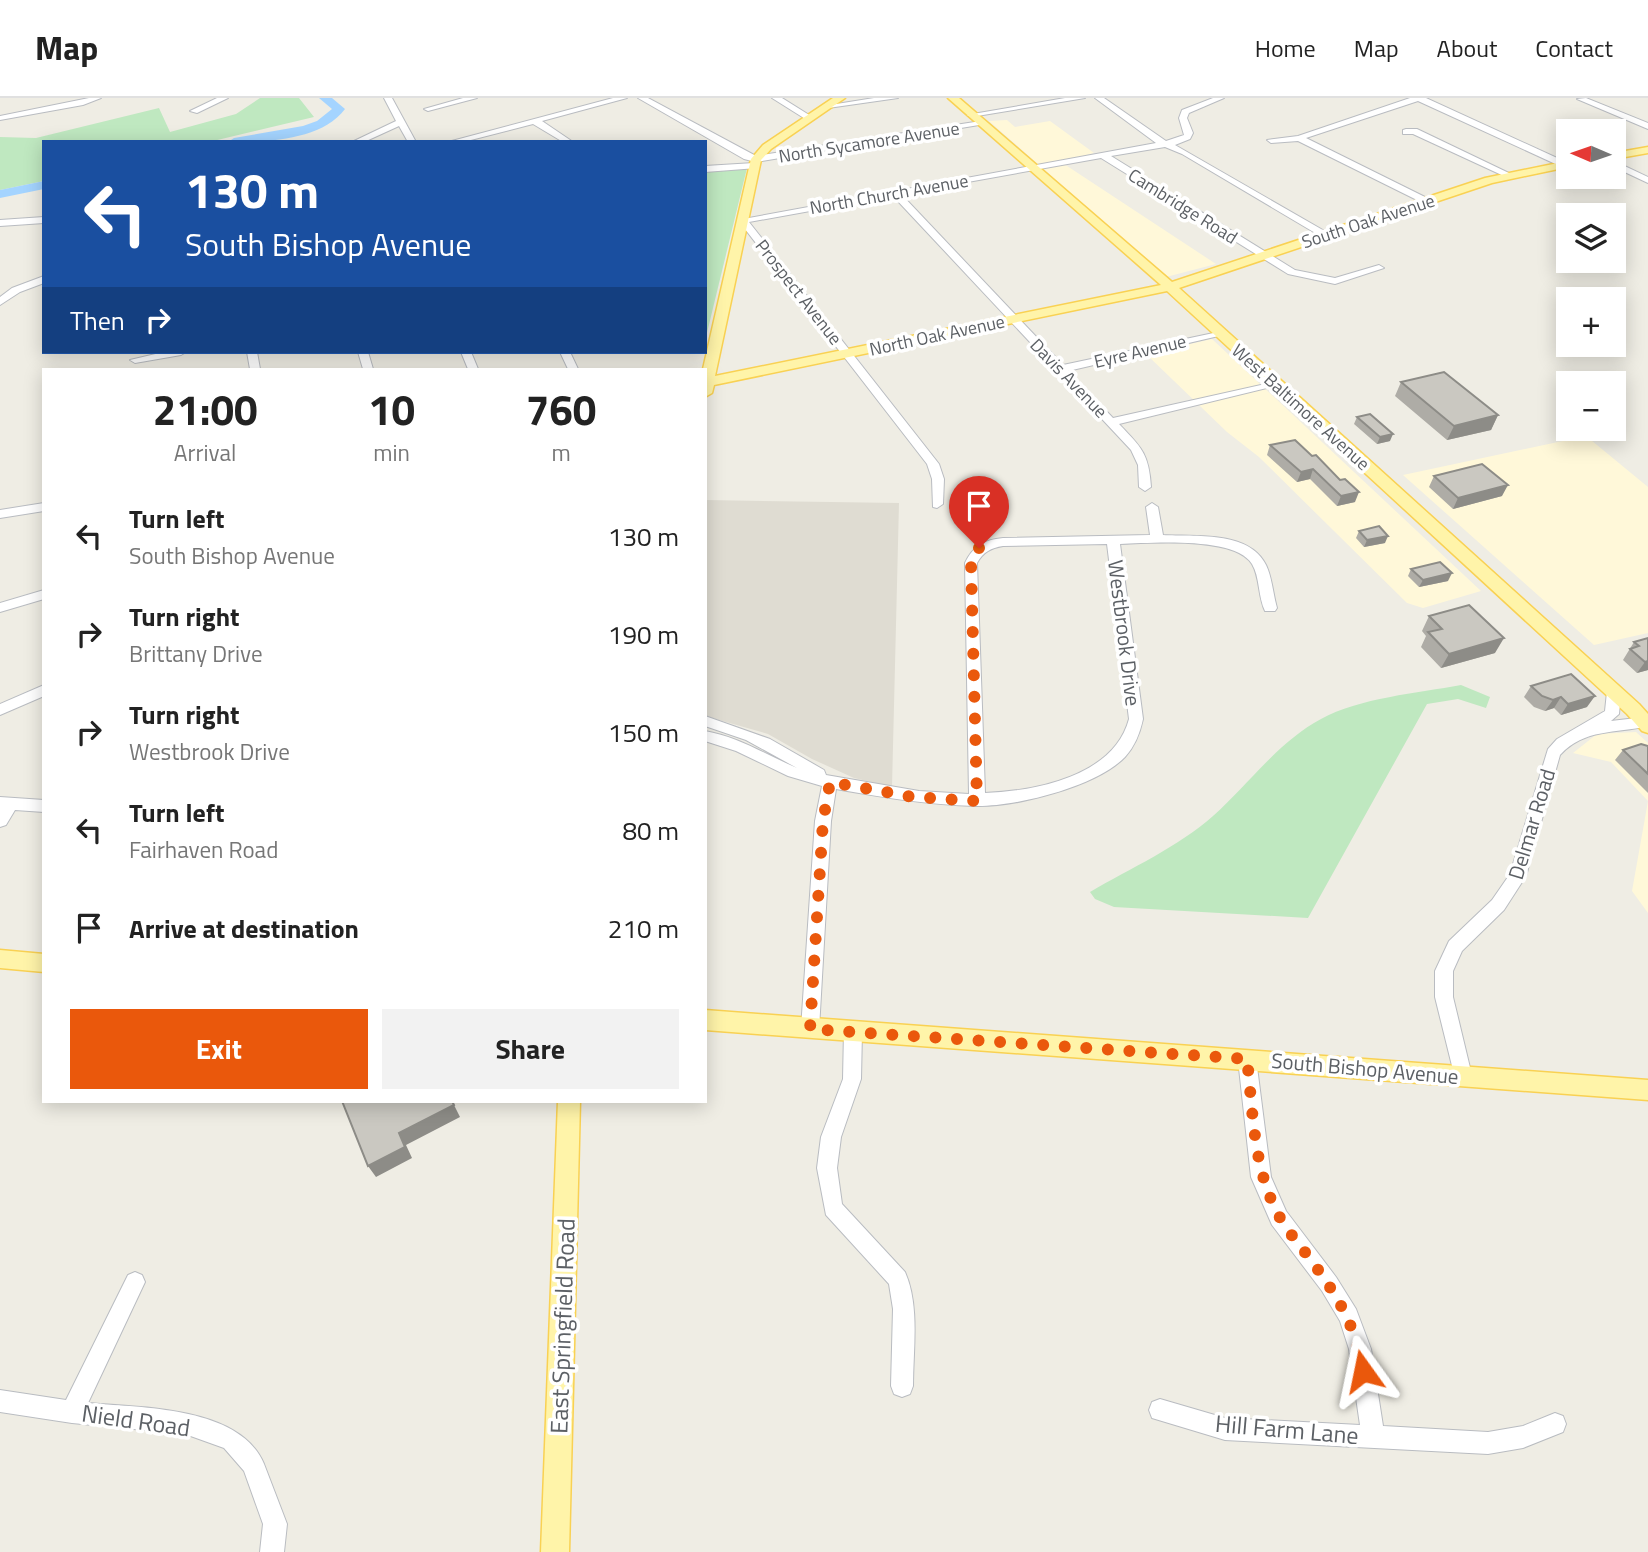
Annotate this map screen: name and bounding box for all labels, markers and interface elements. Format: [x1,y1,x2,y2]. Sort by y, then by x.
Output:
text: Map [35,23,98,73]
text: Home [1255,30,1316,66]
text: Map [1354,30,1399,66]
text: About [1437,30,1497,66]
text: Contact [1535,30,1613,66]
street label: North Sycamore Avenue [777,114,961,170]
north arrow [1556,119,1626,189]
map controls [1556,119,1626,441]
text: 130 m [185,152,319,227]
street label: Cambridge Road [1123,162,1243,250]
street label: North Church Avenue [808,167,970,221]
icon: left [70,168,161,259]
street label: South Oak Avenue [1298,187,1438,255]
button: layers [1556,203,1626,273]
text: South Bishop Avenue [185,220,471,268]
street label: Prospect Avenue [749,233,849,351]
button: + [1556,287,1626,357]
text: Then [70,301,125,340]
icon: right [139,301,177,339]
street label: North Oak Avenue [867,307,1007,363]
street label: Eyre Avenue [1091,327,1189,375]
street label: Davis Avenue [1024,332,1114,424]
street label: West Baltimore Avenue [1226,337,1376,477]
button: − [1556,371,1626,441]
text: 21:00 [153,377,257,441]
text: 10 [368,377,415,441]
text: 760 [526,377,596,441]
text: Arrival [174,435,236,470]
text: min [373,435,410,470]
text: m [551,435,571,470]
pin [949,476,1009,548]
icon: arrive [960,487,998,525]
text: Turn left [129,499,224,538]
icon: left [70,517,108,555]
text: 130 m [608,517,679,556]
text: South Bishop Avenue [129,538,335,573]
street label: Westbrook Drive [1100,558,1150,708]
text: Turn right [129,597,240,636]
icon: right [70,615,108,653]
text: 190 m [608,615,679,654]
text: Brittany Drive [129,636,263,671]
text: Turn right [129,695,240,734]
icon: right [70,713,108,751]
text: 150 m [608,713,679,752]
text: Westbrook Drive [129,734,290,769]
street label: Delmar Road [1499,765,1563,883]
text: Turn left [129,793,224,832]
icon: left [70,811,108,849]
text: 80 m [622,811,679,850]
text: Fairhaven Road [129,832,278,867]
icon: arrive [70,909,108,947]
text: Arrive at destination [129,909,359,948]
text: 210 m [608,909,679,948]
button: Exit [70,1009,368,1089]
button: Share [382,1009,679,1089]
street label: South Bishop Avenue [1270,1044,1460,1092]
street label: East Springfield Road [540,1218,584,1434]
position arrow [1326,1334,1400,1408]
street label: Nield Road [79,1395,193,1445]
street label: Hill Farm Lane [1214,1405,1360,1453]

